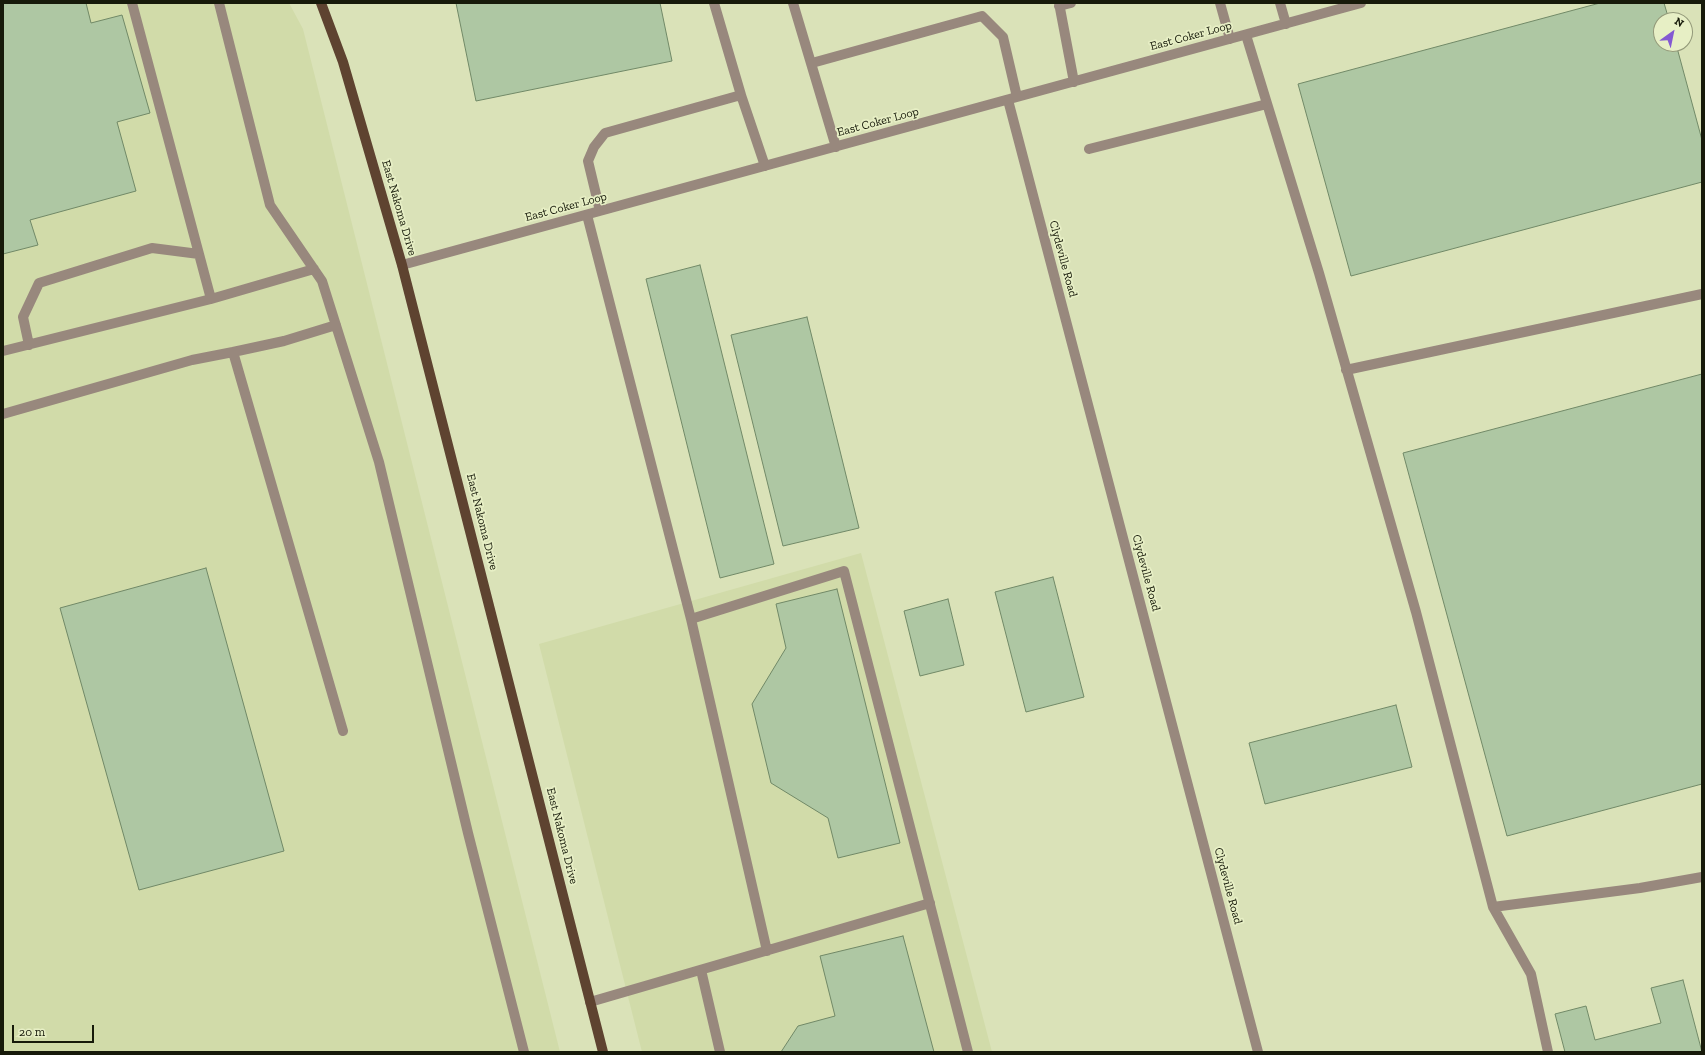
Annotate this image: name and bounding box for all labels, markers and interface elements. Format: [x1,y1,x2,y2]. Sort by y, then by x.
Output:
north arrow [1653,12,1693,52]
text: N [1672,15,1686,30]
street label: East Coker Loop [1149,18,1233,54]
street label: East Coker Loop [836,104,920,140]
street label: East Nakoma Drive [378,158,420,258]
street label: East Coker Loop [524,189,608,225]
street label: Clydeville Road [1046,219,1080,299]
street label: East Nakoma Drive [463,472,501,572]
street label: Clydeville Road [1129,533,1163,613]
street label: East Nakoma Drive [543,786,581,886]
street label: Clydeville Road [1211,846,1245,926]
scale bar [14,1017,96,1043]
text: 20 m [19,1025,45,1039]

